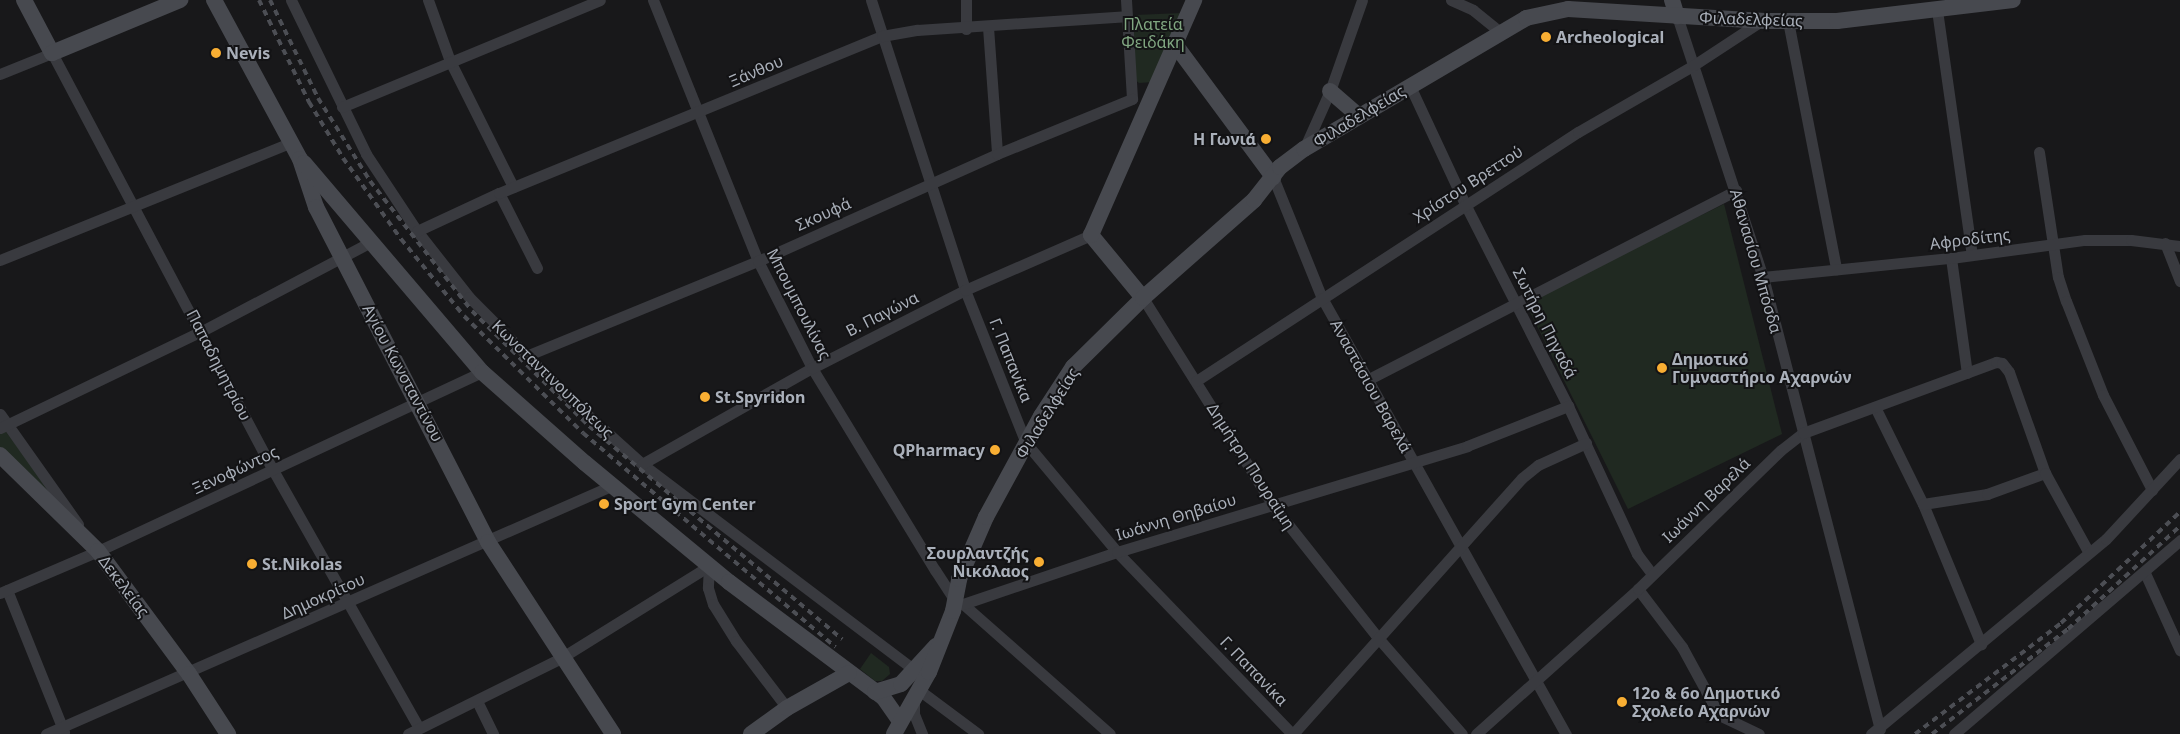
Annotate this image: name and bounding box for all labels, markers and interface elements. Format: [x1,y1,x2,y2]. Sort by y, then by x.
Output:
street label: Φιλαδελφείας [1699,8,1803,30]
park label: Πλατεία Φειδάκη [1121,14,1185,52]
place label: Archeological [1556,27,1664,47]
marker: Archeological [1540,31,1552,43]
place label: Nevis [226,43,270,63]
marker: Nevis [210,47,222,59]
street label: Ξάνθου [726,51,786,91]
street label: Φιλαδελφείας [1310,81,1408,151]
place label: Η Γωνιά [1193,129,1256,149]
marker: Η Γωνιά [1260,133,1272,145]
street label: Χρίστου Βρεττού [1410,141,1526,227]
street label: Αθανασίου Μπόσδα [1726,187,1786,335]
street label: Σκουφά [792,193,854,235]
street label: Αφροδίτης [1929,225,2011,253]
street label: Μπουμπουλίνας [763,245,835,363]
street label: Σωτήρη Πηγαδά [1509,265,1581,381]
street label: Β. Παγώνα [842,288,922,340]
street label: Αγίου Κωνσταντίνου [359,301,447,445]
street label: Παπαδημητρίου [183,306,255,424]
street label: Γ. Παπανίκα [985,315,1037,405]
street label: Κωνσταντινουπόλεως [488,316,618,442]
street label: Αναστάσιου Βαρελά [1326,316,1416,456]
place label: Δημοτικό Γυμναστήριο Αχαρνών [1672,349,1851,387]
marker: Δημοτικό Γυμναστήριο Αχαρνών [1656,362,1668,374]
street label: Φιλαδελφείας [1011,364,1083,462]
place label: St.Spyridon [715,387,805,407]
marker: St.Spyridon [699,391,711,403]
street label: Δημήτρη Πουραΐμη [1203,399,1299,533]
place label: QPharmacy [893,440,985,460]
street label: Ξενοφώντος [189,442,281,498]
marker: QPharmacy [989,444,1001,456]
street label: Ιωάννη Βαρελά [1658,453,1754,547]
street label: Ιωάννη Θηβαίου [1114,490,1238,544]
place label: Sport Gym Center [614,494,756,514]
marker: Sport Gym Center [598,498,610,510]
place label: Σουρλαντζής Νικόλαος [927,543,1029,581]
street label: Δεκελείας [95,551,153,621]
place label: St.Nikolas [262,554,342,574]
marker: Σουρλαντζής Νικόλαος [1033,556,1045,568]
marker: St.Nikolas [246,558,258,570]
street label: Δημοκρίτου [278,569,368,623]
street label: Γ. Παπανίκα [1216,632,1292,710]
place label: 12ο & 6ο Δημοτικό Σχολείο Αχαρνών [1632,683,1780,721]
marker: 12ο & 6ο Δημοτικό Σχολείο Αχαρνών [1616,696,1628,708]

